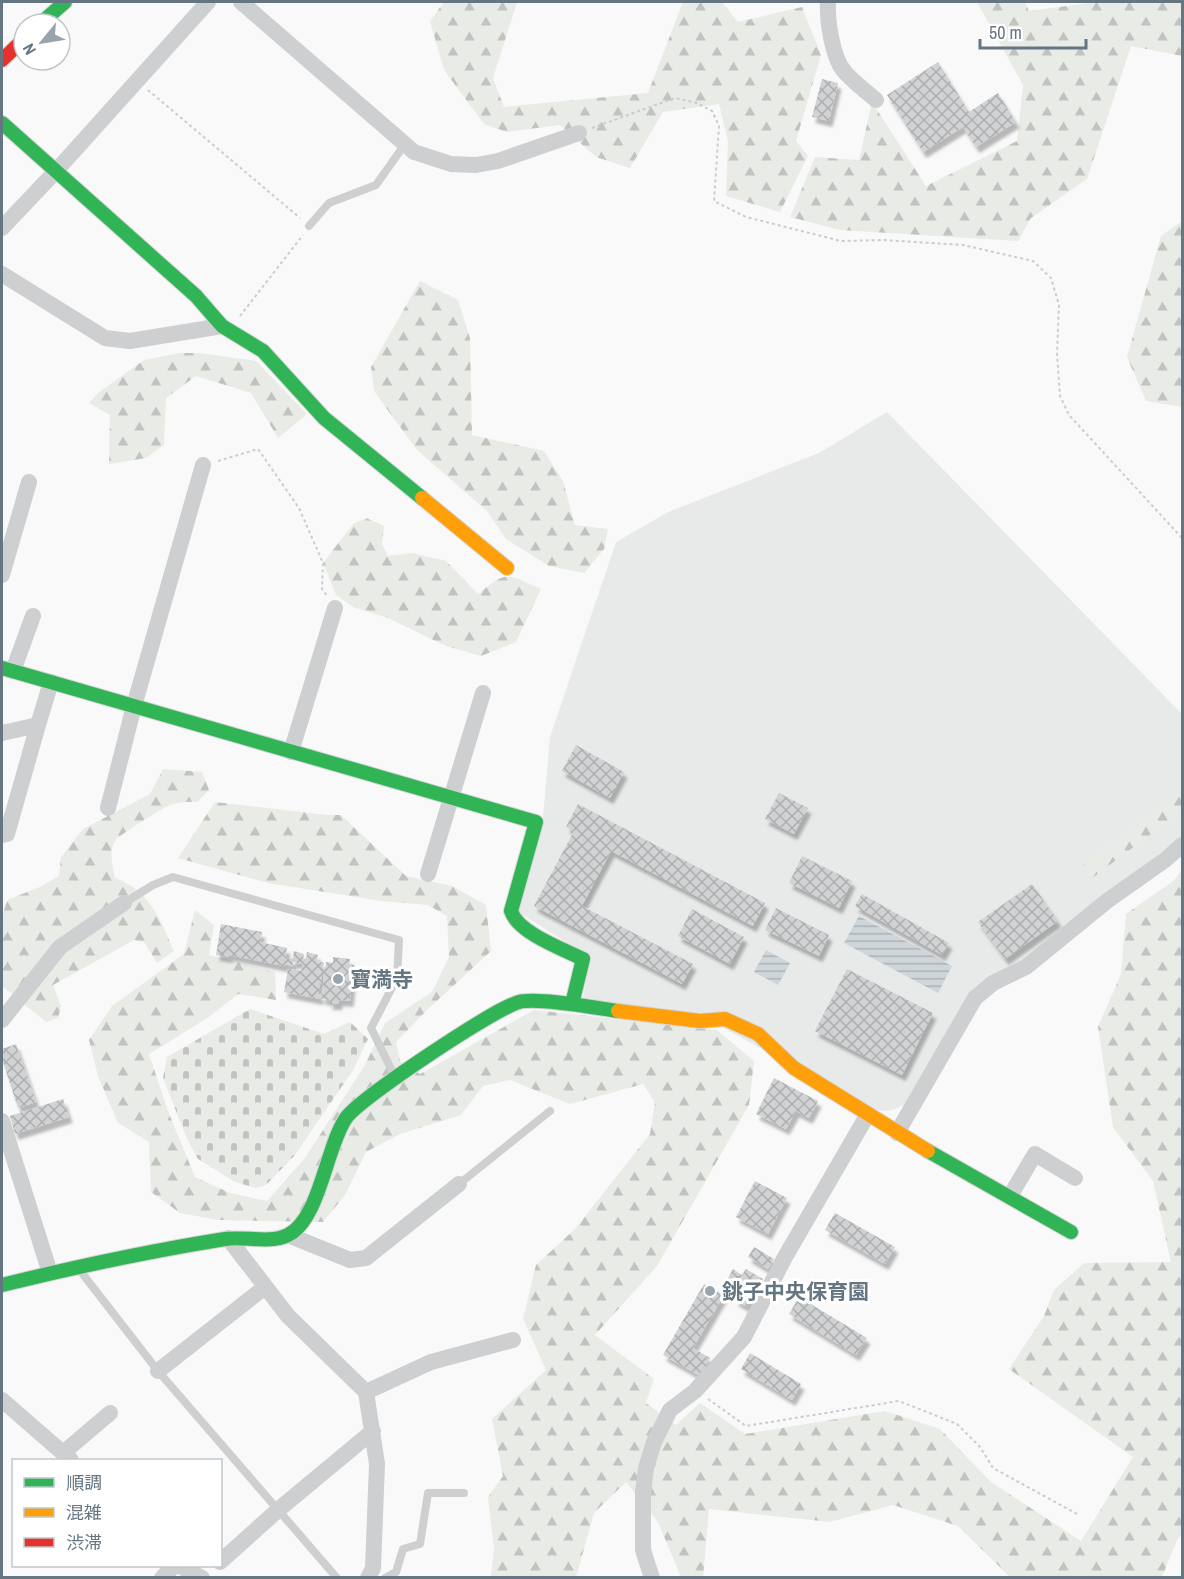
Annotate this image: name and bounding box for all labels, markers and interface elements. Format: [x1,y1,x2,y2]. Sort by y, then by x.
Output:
north arrow [12,12,72,72]
scale bar [980,12,1086,50]
text: 50 m [989,20,1022,45]
text: N [17,40,41,59]
place label: 寶満寺 [350,965,413,994]
marker: 寶満寺 [331,972,345,986]
place label: 銚子中央保育園 [722,1277,869,1306]
marker: 銚子中央保育園 [703,1284,717,1298]
legend [12,1459,222,1567]
text: 順調 [66,1470,102,1495]
text: 混雑 [66,1500,102,1525]
text: 渋滞 [66,1530,102,1555]

